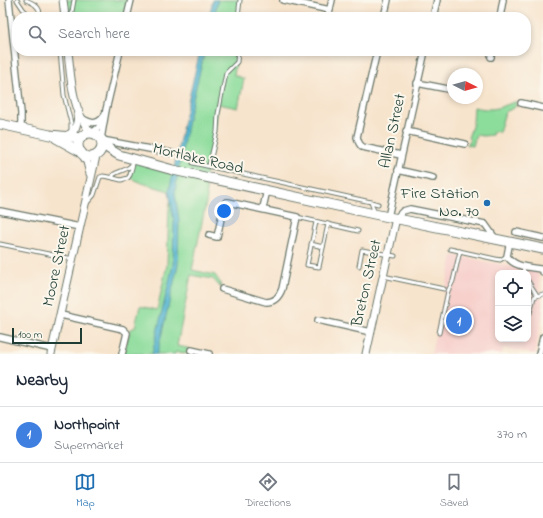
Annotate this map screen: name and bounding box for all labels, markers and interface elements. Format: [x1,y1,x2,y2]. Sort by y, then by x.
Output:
search box [12,12,531,56]
icon: search [26,23,48,45]
text: Search here [58,23,130,45]
north arrow [447,68,483,104]
street label: Allan Street [373,91,413,171]
street label: Mortlake Road [150,137,246,181]
place label: Fire Station No. 70 [400,182,479,224]
marker: Fire Station No. 70 [482,198,492,208]
your location [214,201,234,221]
street label: Moore Street [37,222,77,309]
street label: Breton Street [345,236,389,330]
map controls [495,270,531,342]
button: locate [495,270,531,306]
pin: 1 [446,306,472,336]
button: layers [495,306,531,342]
scale bar [12,326,82,345]
text: 100 m [18,327,42,343]
text: Nearby [16,368,68,393]
text: Northpoint [54,414,120,436]
text: 1 [27,425,31,444]
text: 370 m [497,425,527,444]
text: Supermarket [54,436,124,455]
tab: Map [74,471,96,511]
tab: Directions [245,471,291,511]
tab: Saved [440,471,469,511]

